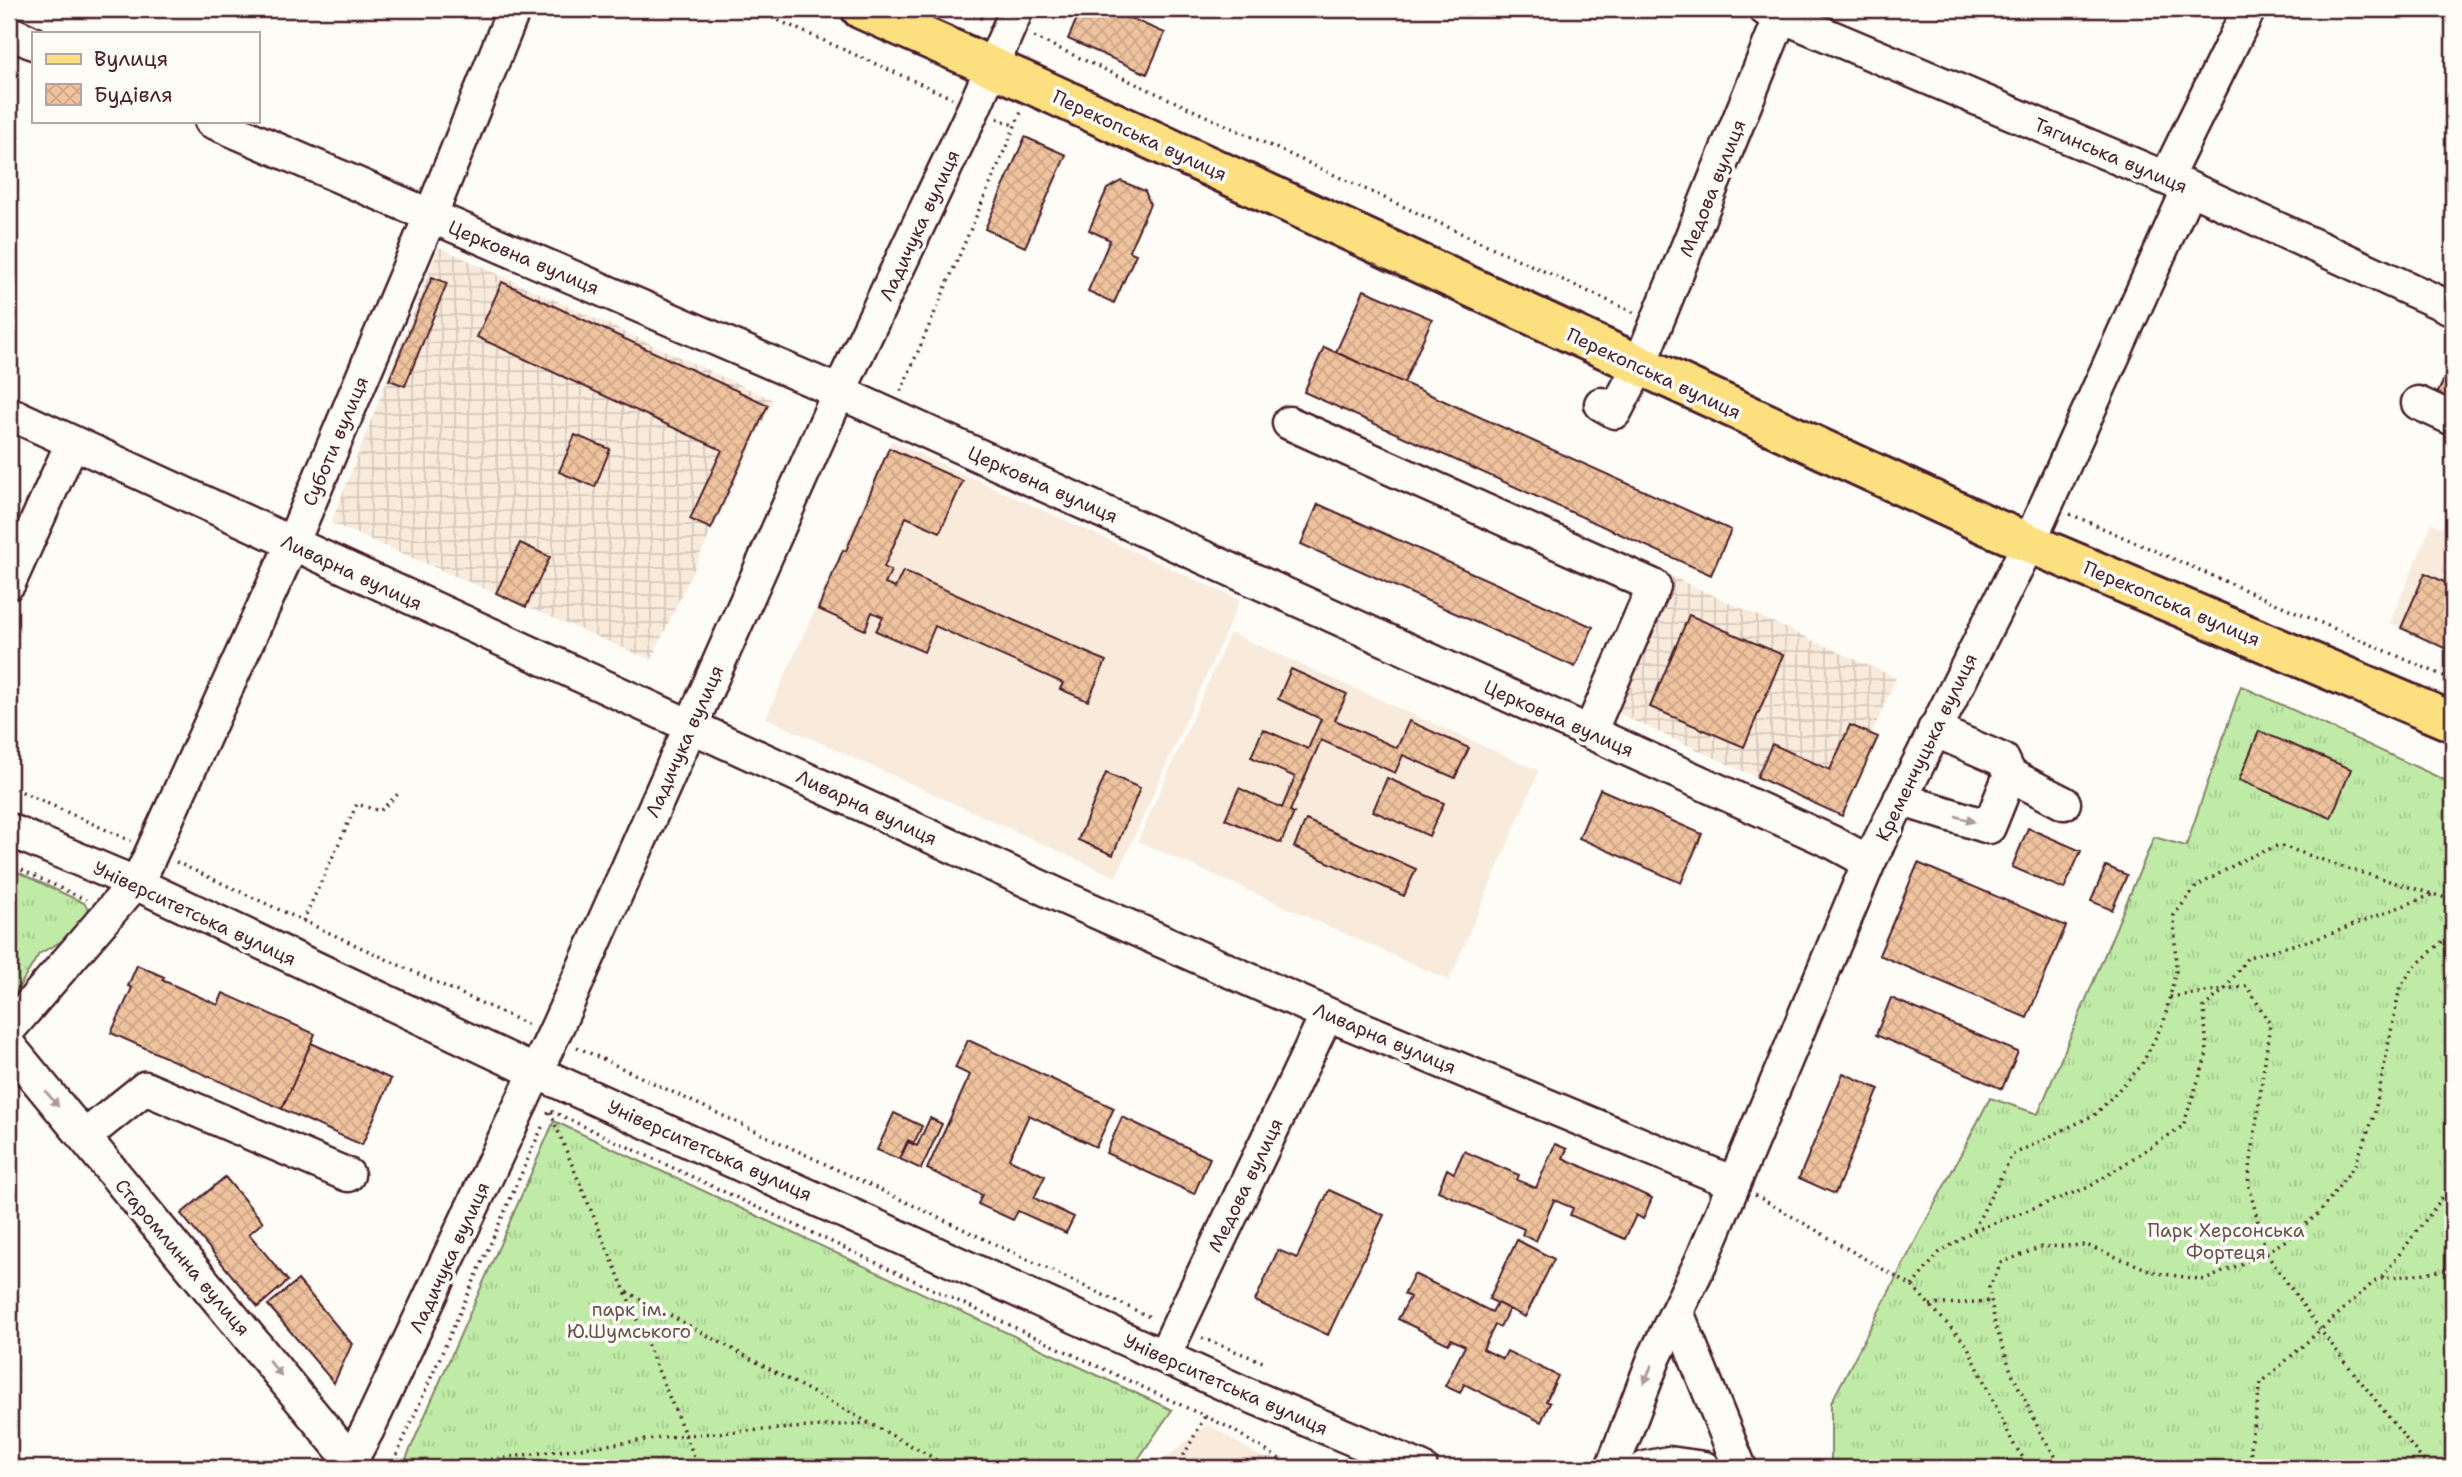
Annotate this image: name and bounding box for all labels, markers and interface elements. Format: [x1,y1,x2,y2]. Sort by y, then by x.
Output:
legend [32,32,259,122]
text: Вулиця [94,45,168,73]
text: Будівля [94,81,173,109]
street label: Перекопська вулиця [1049,84,1231,187]
street label: Тягинська вулиця [2030,112,2191,199]
street label: Медова вулиця [1673,116,1751,261]
street label: Ладичука вулиця [874,146,965,305]
street label: Церковна вулиця [445,214,603,301]
street label: Перекопська вулиця [1563,322,1745,425]
street label: Суботи вулиця [297,372,374,510]
street label: Церковна вулиця [964,440,1122,529]
street label: Ливарна вулиця [277,529,426,616]
street label: Перекопська вулиця [2080,555,2264,652]
street label: Кременчуцька вулиця [1870,649,1983,845]
street label: Ладичука вулиця [640,661,729,821]
street label: Церковна вулиця [1480,674,1638,763]
street label: Ливарна вулиця [792,764,941,851]
one-way arrow [1955,815,1976,825]
street label: Університетська вулиця [89,855,300,972]
street label: Ливарна вулиця [1310,997,1460,1080]
one-way arrow [45,1089,60,1107]
street label: Університетська вулиця [604,1094,816,1207]
street label: Медова вулиця [1202,1114,1289,1256]
street label: Старомлинна вулиця [109,1173,256,1341]
street label: Ладичука вулиця [404,1178,495,1337]
park label: Парк Херсонська Фортеця [2148,1218,2305,1265]
park label: парк ім. Ю.Шумського [567,1297,691,1344]
street label: Університетська вулиця [1120,1328,1332,1441]
one-way arrow [268,1359,283,1377]
one-way arrow [1643,1363,1654,1384]

